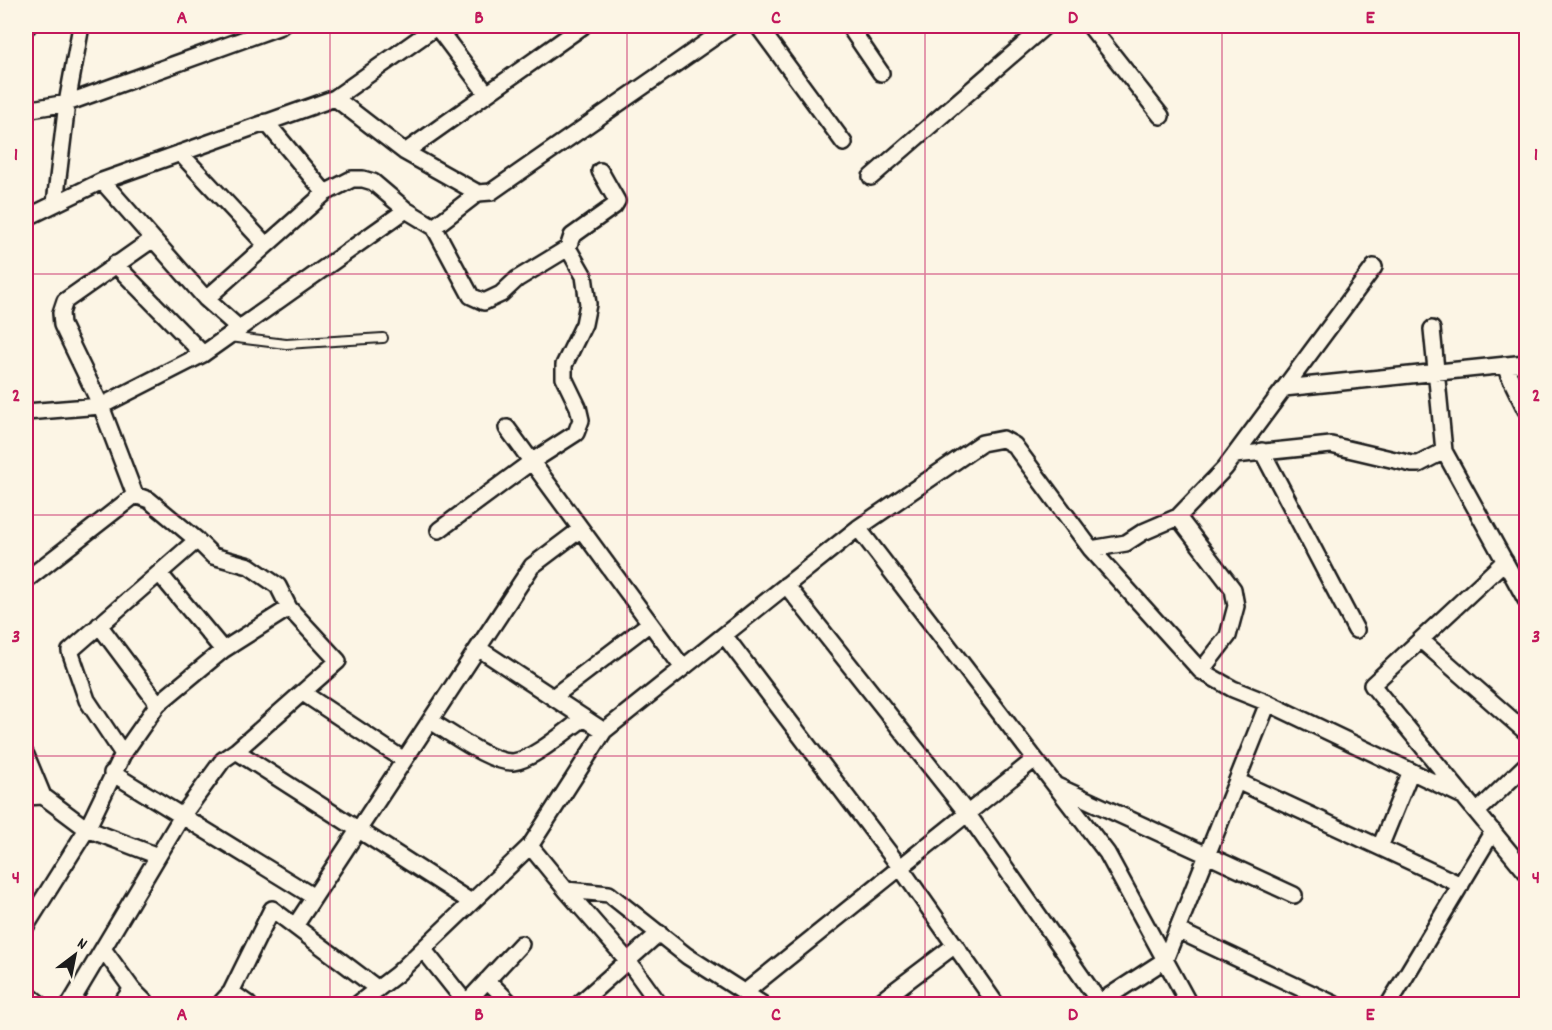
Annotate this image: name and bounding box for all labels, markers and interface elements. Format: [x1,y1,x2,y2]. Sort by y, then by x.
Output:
text: A [177,5,188,33]
text: B [474,5,484,33]
text: C [771,5,781,33]
text: D [1068,5,1079,33]
text: E [1365,5,1375,33]
text: 1 [14,142,18,170]
text: 1 [1534,142,1538,170]
text: 2 [12,383,20,411]
text: 2 [1532,383,1540,411]
text: 3 [12,624,20,652]
text: 3 [1532,624,1540,652]
text: 4 [12,865,20,893]
text: 4 [1532,865,1540,893]
north arrow [45,925,105,985]
text: N [72,933,91,956]
text: A [177,1002,188,1030]
text: B [474,1002,484,1030]
text: C [771,1002,781,1030]
text: D [1068,1002,1079,1030]
text: E [1365,1002,1375,1030]

